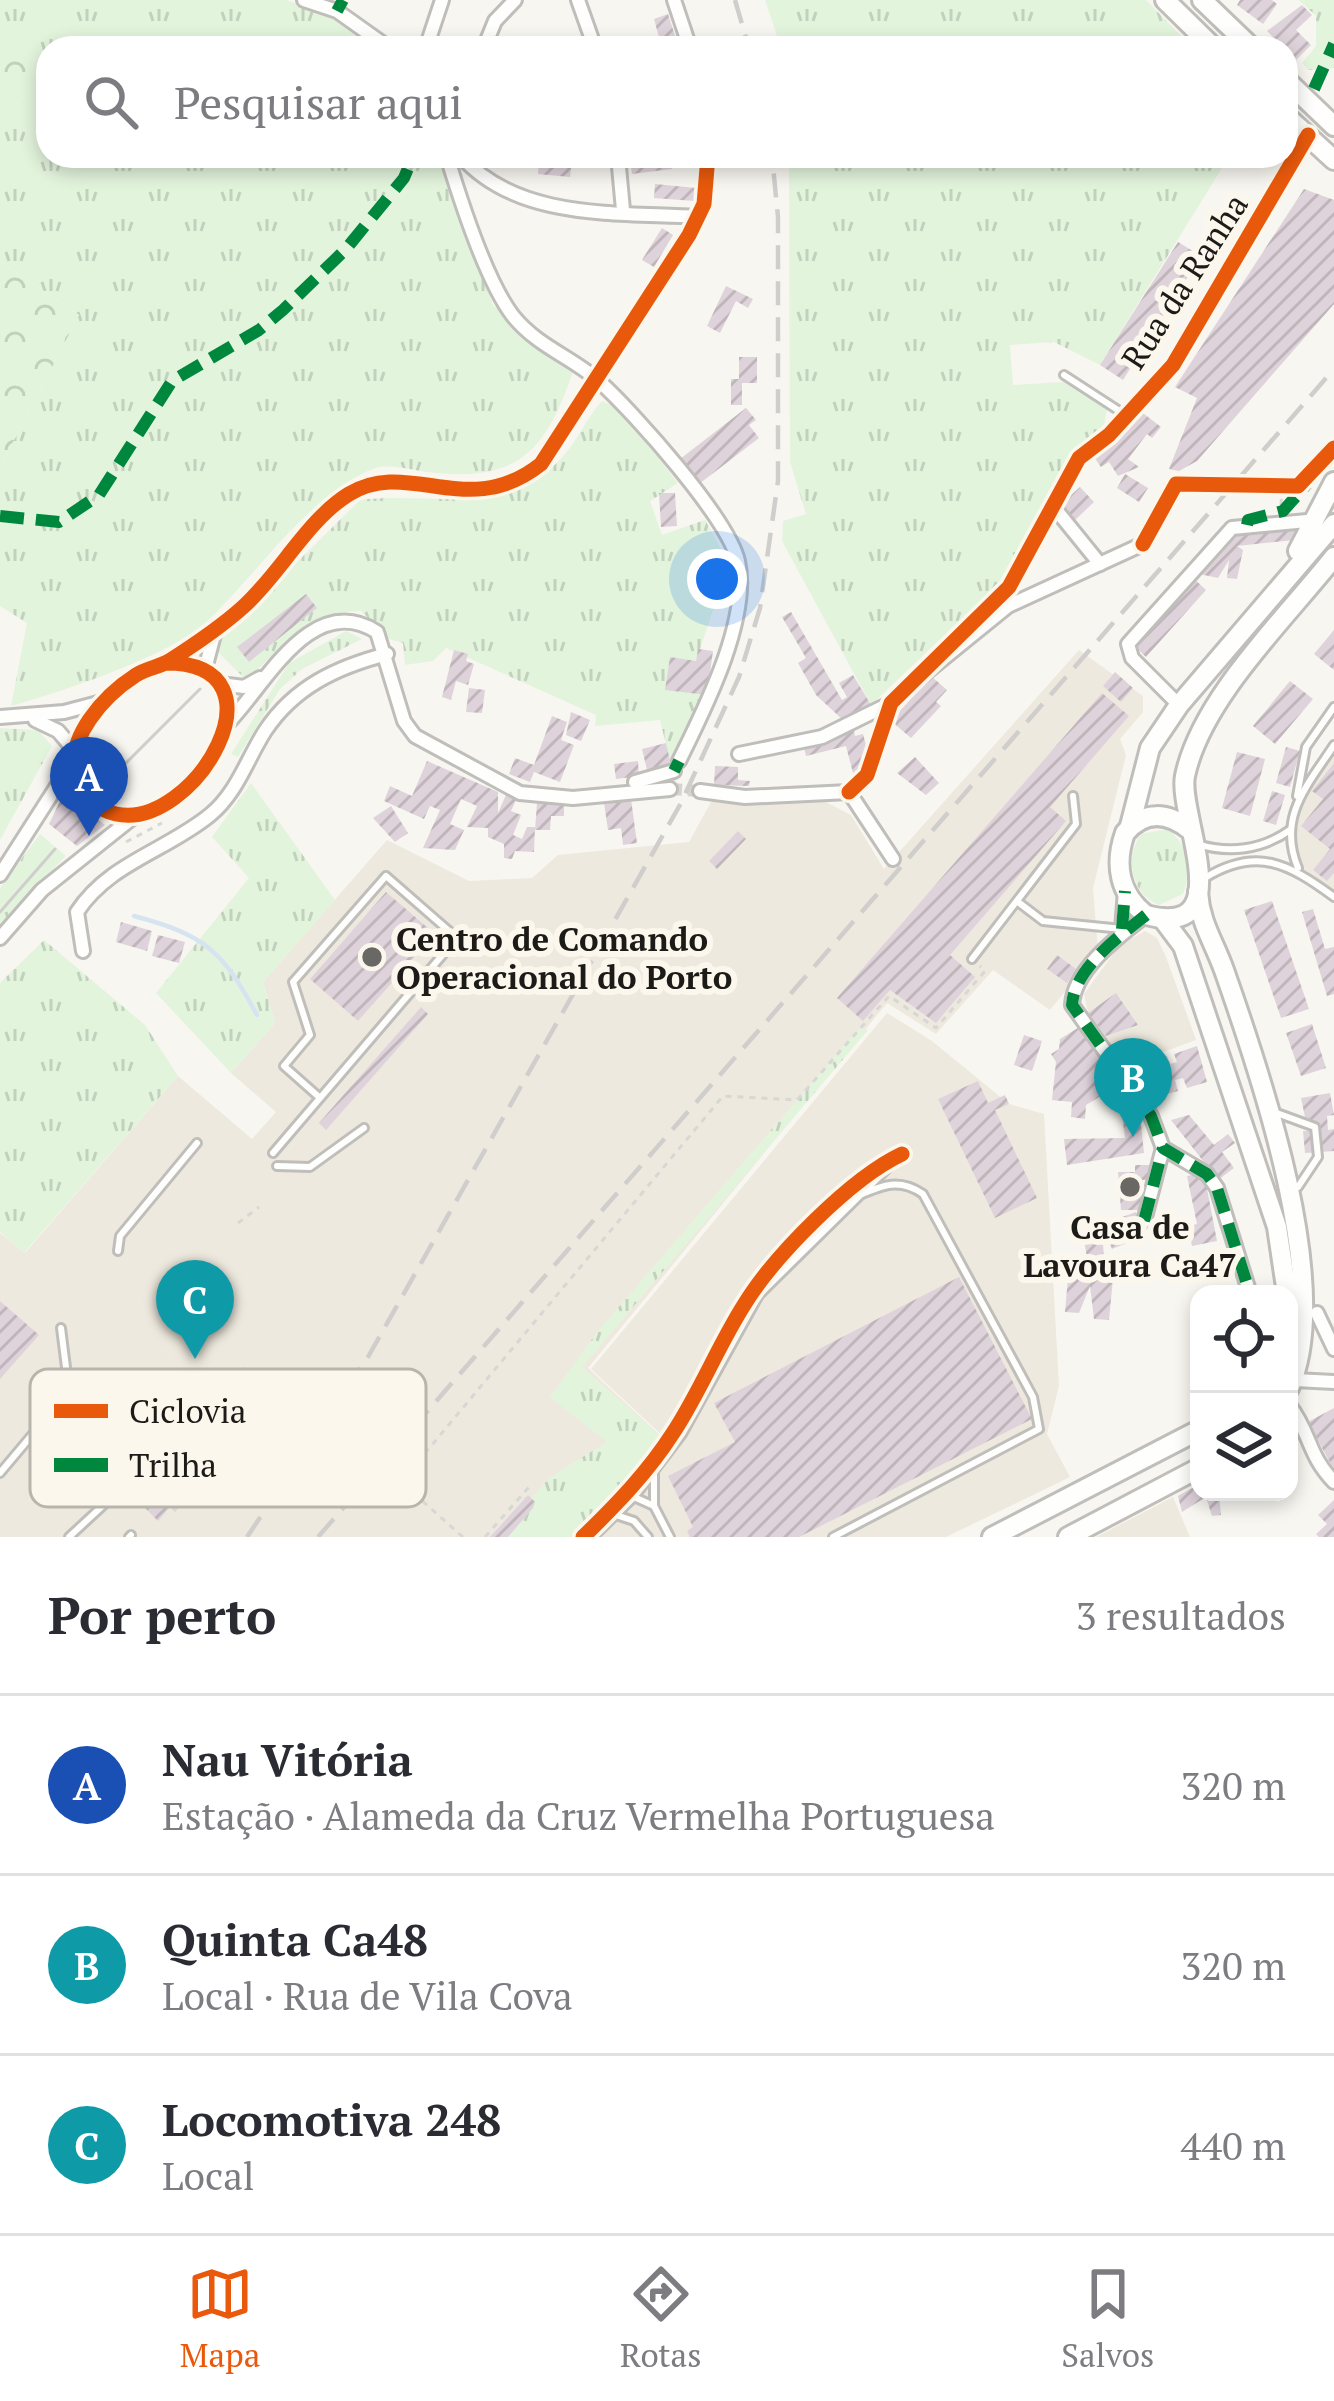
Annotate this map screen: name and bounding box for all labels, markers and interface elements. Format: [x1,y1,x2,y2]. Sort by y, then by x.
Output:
search box [36,36,1298,168]
icon: search [78,69,144,135]
text: Pesquisar aqui [174,72,463,132]
street label: Rua da Ranha [1111,185,1257,377]
your location [687,549,747,609]
pin: A [50,737,128,836]
place label: Centro de Comando Operacional do Porto [396,917,732,998]
marker: Centro de Comando Operacional do Porto [359,944,385,970]
pin: B [1094,1038,1172,1137]
marker: Casa de Lavoura Ca47 [1117,1174,1143,1200]
place label: Casa de Lavoura Ca47 [1023,1205,1237,1286]
pin: C [156,1260,234,1359]
map controls [1190,1285,1298,1501]
button: locate [1190,1285,1298,1393]
legend [30,1369,426,1507]
text: Ciclovia [129,1389,246,1432]
button: layers [1190,1393,1298,1501]
text: Trilha [129,1443,217,1486]
text: Por perto [48,1581,276,1649]
text: 3 resultados [1076,1589,1286,1641]
text: Nau Vitória [162,1729,413,1789]
text: A [73,1759,101,1811]
text: 320 m [1181,1759,1286,1811]
text: Estação · Alameda da Cruz Vermelha Portuguesa [162,1789,995,1841]
text: Quinta Ca48 [162,1909,428,1969]
text: B [74,1939,100,1991]
text: 320 m [1181,1939,1286,1991]
text: Local · Rua de Vila Cova [162,1969,573,2021]
text: Locomotiva 248 [162,2089,501,2149]
text: C [74,2119,100,2171]
text: 440 m [1181,2119,1286,2171]
text: Local [162,2149,255,2201]
tab: Mapa [180,2261,260,2376]
tab: Rotas [620,2261,702,2376]
tab: Salvos [1061,2261,1154,2376]

